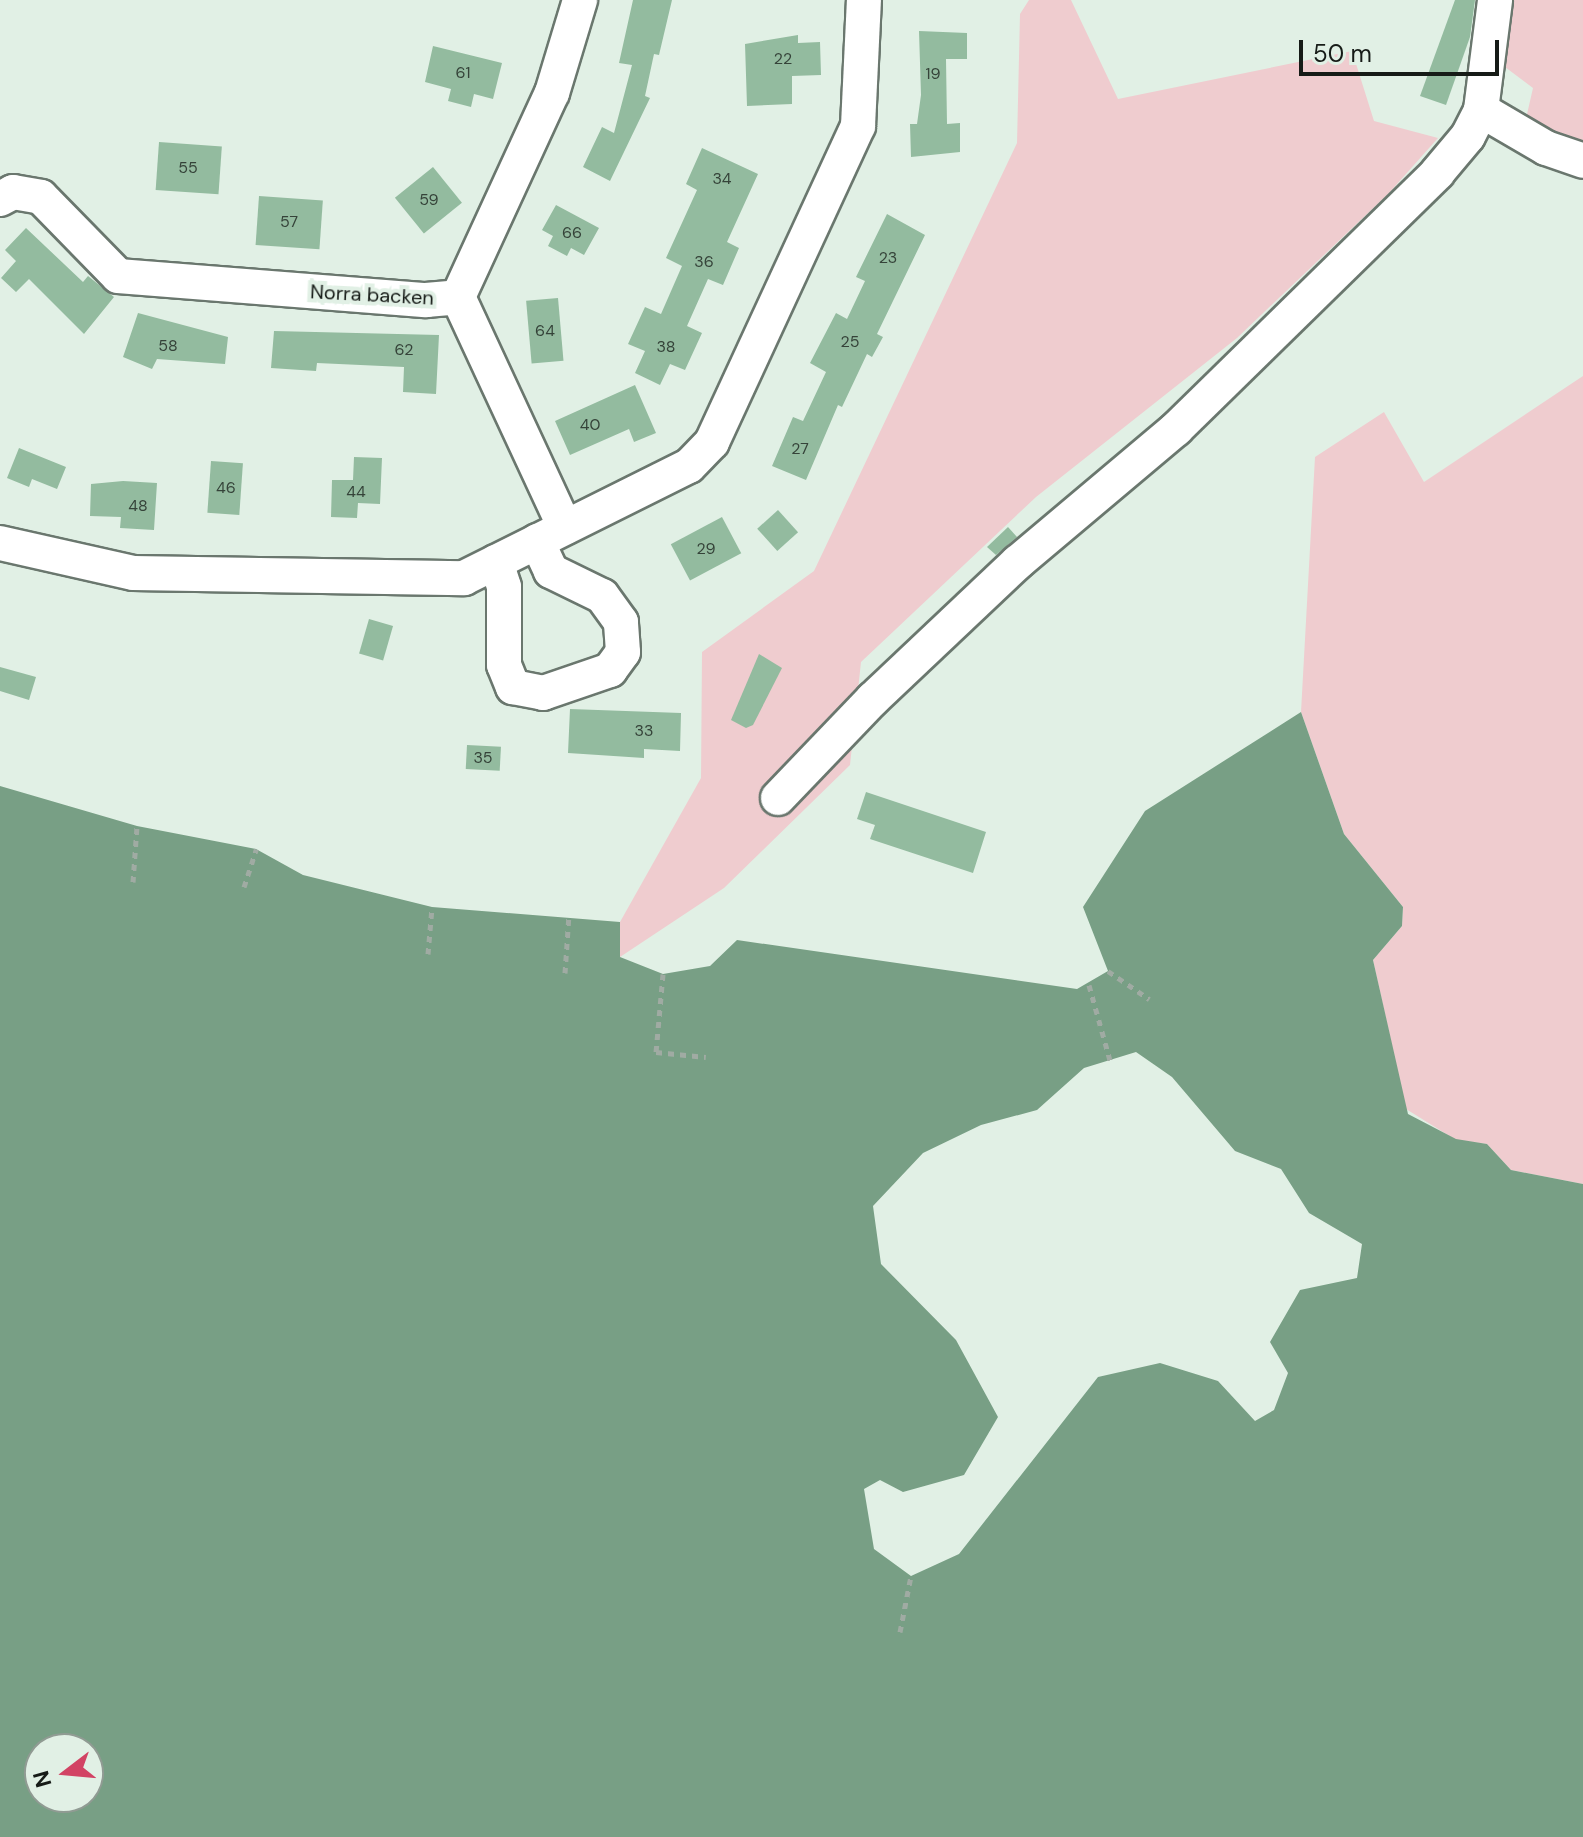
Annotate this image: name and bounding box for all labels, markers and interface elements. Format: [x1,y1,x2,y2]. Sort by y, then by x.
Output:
scale bar [1303,24,1503,74]
text: 50 m [1313,38,1372,69]
house number: 22 [774,49,792,69]
house number: 61 [455,63,471,83]
house number: 19 [925,64,941,84]
house number: 55 [178,158,198,178]
house number: 34 [712,169,732,189]
house number: 59 [419,190,439,210]
house number: 57 [280,212,298,232]
house number: 66 [562,223,582,243]
house number: 23 [879,248,897,268]
house number: 36 [694,252,714,272]
street label: Norra backen [310,280,434,310]
house number: 64 [535,321,555,341]
house number: 25 [841,332,859,352]
house number: 58 [158,336,178,356]
house number: 38 [656,337,676,357]
house number: 62 [395,340,413,360]
house number: 40 [580,415,600,435]
house number: 27 [791,439,809,459]
house number: 46 [216,478,236,498]
house number: 44 [346,482,366,502]
house number: 48 [128,496,148,516]
house number: 29 [696,539,716,559]
house number: 33 [635,721,653,741]
house number: 35 [473,748,493,768]
north arrow [24,1733,104,1813]
text: N [26,1768,59,1791]

